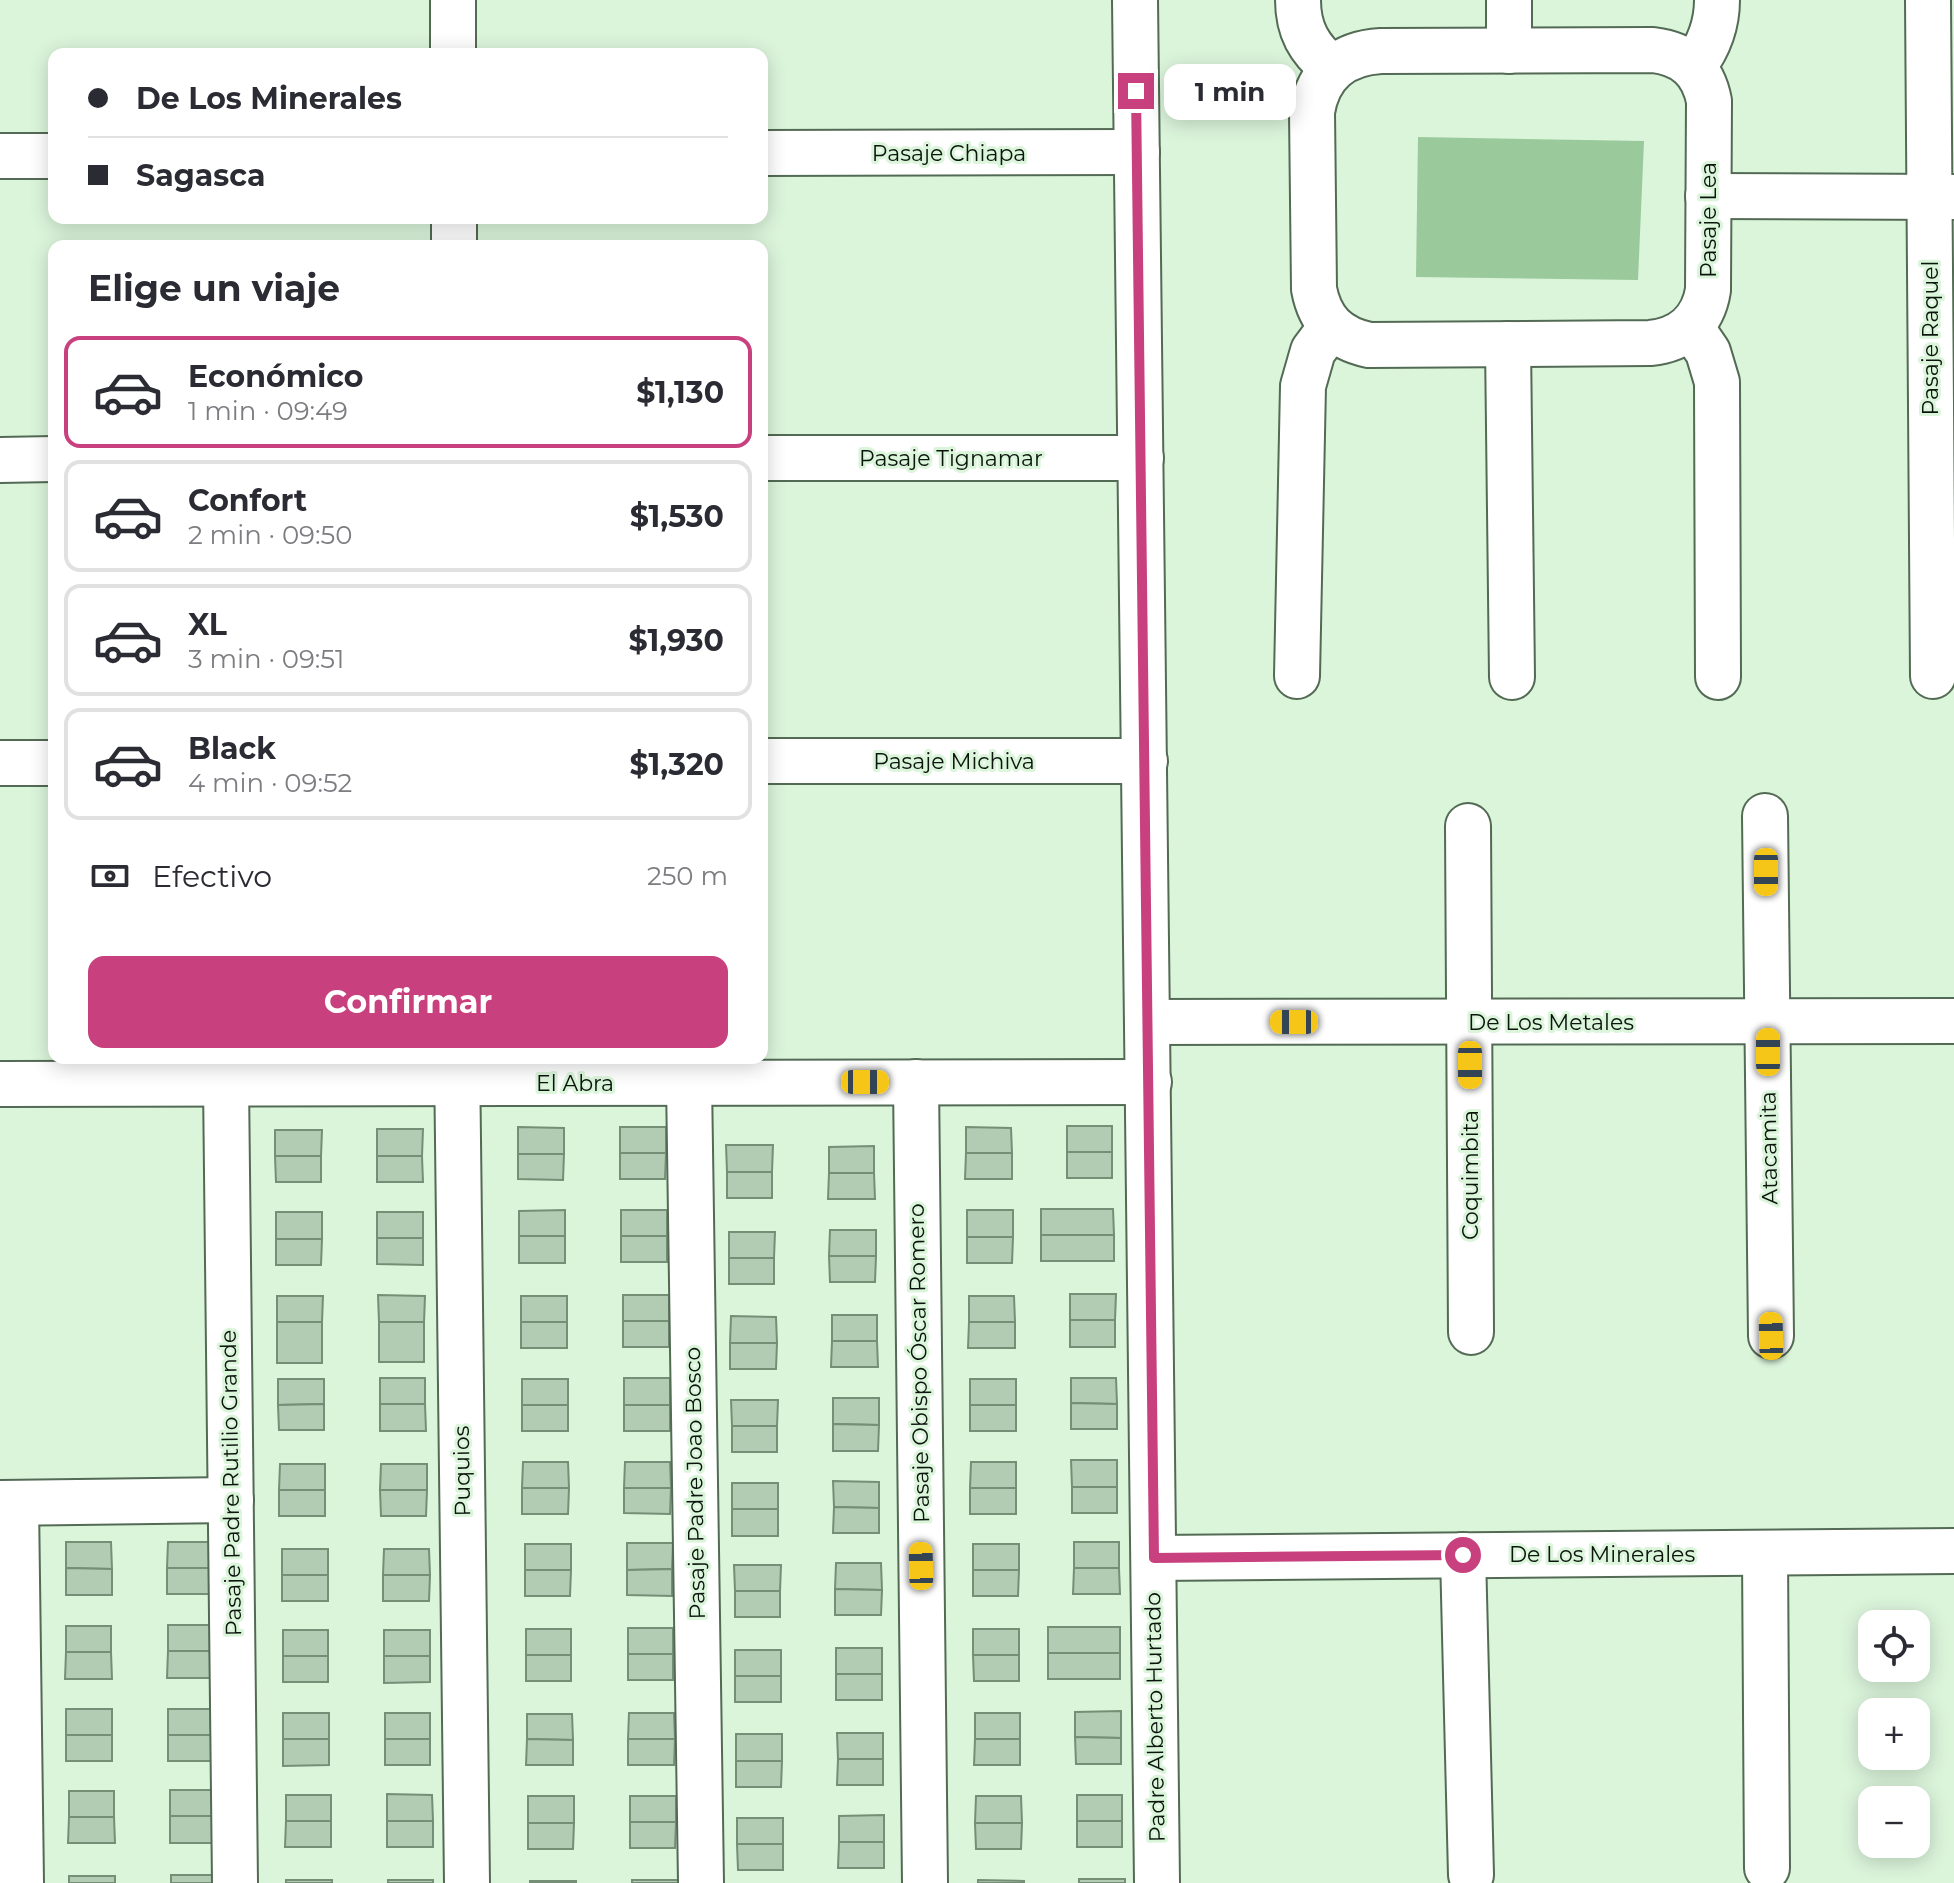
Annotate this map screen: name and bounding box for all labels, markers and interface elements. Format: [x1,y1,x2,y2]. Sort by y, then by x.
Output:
callout: 1 min [1164,63,1296,119]
route end [1118,73,1154,109]
text: 1 min [1195,76,1265,108]
text: De Los Minerales [136,80,402,117]
street label: Pasaje Chiapa [872,140,1026,167]
text: Sagasca [136,157,265,194]
street label: Pasaje Lea [1695,162,1722,278]
street label: Pasaje Raquel [1917,261,1944,415]
text: Elige un viaje [88,266,340,310]
icon: car [92,356,164,428]
text: Económico [188,358,363,395]
text: $1,130 [636,374,724,411]
text: 1 min · 09:49 [188,395,348,427]
street label: Pasaje Tignamar [859,445,1043,472]
icon: car [92,480,164,552]
text: Confort [188,482,307,519]
text: $1,530 [630,498,724,535]
text: 2 min · 09:50 [188,519,352,551]
icon: car [92,604,164,676]
text: XL [188,606,227,643]
text: $1,930 [629,622,724,659]
text: 3 min · 09:51 [188,643,344,675]
icon: car [92,728,164,800]
text: Black [188,730,276,767]
text: $1,320 [630,746,724,783]
street label: Pasaje Michiva [873,748,1035,775]
text: 4 min · 09:52 [188,767,352,799]
car [1754,848,1778,896]
icon: cash [88,854,132,898]
text: Efectivo [152,858,272,895]
text: 250 m [647,860,728,892]
button: Confirmar [88,956,728,1048]
street label: De Los Metales [1468,1009,1634,1036]
car [1270,1010,1318,1034]
car [1756,1028,1780,1076]
car [1458,1041,1482,1089]
street label: El Abra [536,1070,614,1097]
car [841,1070,889,1094]
street label: Atacamita [1755,1091,1783,1205]
street label: Coquimbita [1457,1110,1484,1240]
street label: Pasaje Obispo Óscar Romero [903,1203,935,1523]
car [1759,1312,1783,1360]
street label: Pasaje Padre Rutilio Grande [215,1330,247,1636]
street label: Pasaje Padre Joao Bosco [679,1346,711,1620]
street label: Puquios [448,1425,476,1517]
route start [1445,1537,1481,1573]
street label: De Los Minerales [1509,1541,1695,1568]
car [909,1542,933,1590]
street label: Padre Alberto Hurtado [1139,1592,1171,1842]
map controls [1858,1610,1930,1858]
button: locate [1858,1610,1930,1682]
button: + [1858,1698,1930,1770]
button: − [1858,1786,1930,1858]

